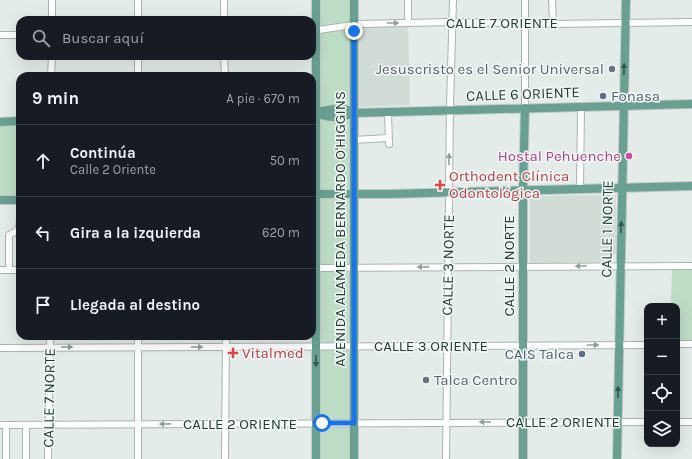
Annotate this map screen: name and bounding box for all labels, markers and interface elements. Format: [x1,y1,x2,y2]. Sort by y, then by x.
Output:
street label: CALLE 7 ORIENTE [446,14,558,32]
search box [16,16,316,60]
one-way arrow [387,20,400,26]
route end [345,22,363,40]
icon: search [30,27,52,49]
text: Buscar aquí [62,29,144,47]
place label: Jesuscristo es el Senior Universal [376,60,604,78]
one-way arrow [621,62,627,75]
marker: Jesuscristo es el Senior Universal [607,64,617,74]
street label: CALLE 6 ORIENTE [466,83,580,105]
place label: Fonasa [611,87,660,105]
text: 9 min [32,88,79,108]
text: A pie · 670 m [226,91,300,106]
street label: AVENIDA ALAMEDA BERNARDO O'HIGGINS [331,91,349,367]
marker: Fonasa [598,91,608,101]
text: Continúa [70,144,136,162]
place label: Hostal Pehuenche [498,147,621,165]
icon: ahead [32,150,54,172]
marker: Hostal Pehuenche [624,151,634,161]
text: 50 m [270,153,300,168]
one-way arrow [446,153,453,165]
text: Calle 2 Oriente [70,162,156,177]
place label: Orthodent Clínica Odontológica [449,167,569,202]
marker: Orthodent Clínica Odontológica [434,179,446,191]
street label: CALLE 1 NORTE [597,180,617,278]
street label: CALLE 3 NORTE [438,214,458,316]
street label: CALLE 2 NORTE [500,215,518,317]
one-way arrow [618,220,624,233]
icon: left [32,222,54,244]
text: Gira a la izquierda [70,224,201,242]
text: 620 m [262,225,300,240]
one-way arrow [574,263,587,269]
one-way arrow [416,264,429,270]
icon: arrive [32,294,54,316]
text: Llegada al destino [70,296,200,314]
map controls [644,303,680,447]
button: + [644,303,680,339]
street label: CALLE 3 ORIENTE [374,337,488,355]
button: − [644,339,680,375]
one-way arrow [587,342,600,348]
one-way arrow [61,344,74,350]
one-way arrow [191,344,204,350]
place label: Vitalmed [242,344,304,362]
place label: CAIS Talca [505,345,574,363]
marker: Vitalmed [227,347,239,359]
street label: CALLE 7 NORTE [39,348,59,448]
marker: CAIS Talca [577,349,587,359]
one-way arrow [313,355,319,368]
place label: Talca Centro [434,371,517,389]
marker: Talca Centro [421,375,431,385]
button: locate [644,375,680,411]
one-way arrow [615,385,621,398]
button: layers [644,411,680,447]
street label: CALLE 2 ORIENTE [506,413,620,431]
route start [313,414,331,432]
street label: CALLE 2 ORIENTE [183,415,297,433]
one-way arrow [478,419,491,425]
one-way arrow [158,421,171,427]

